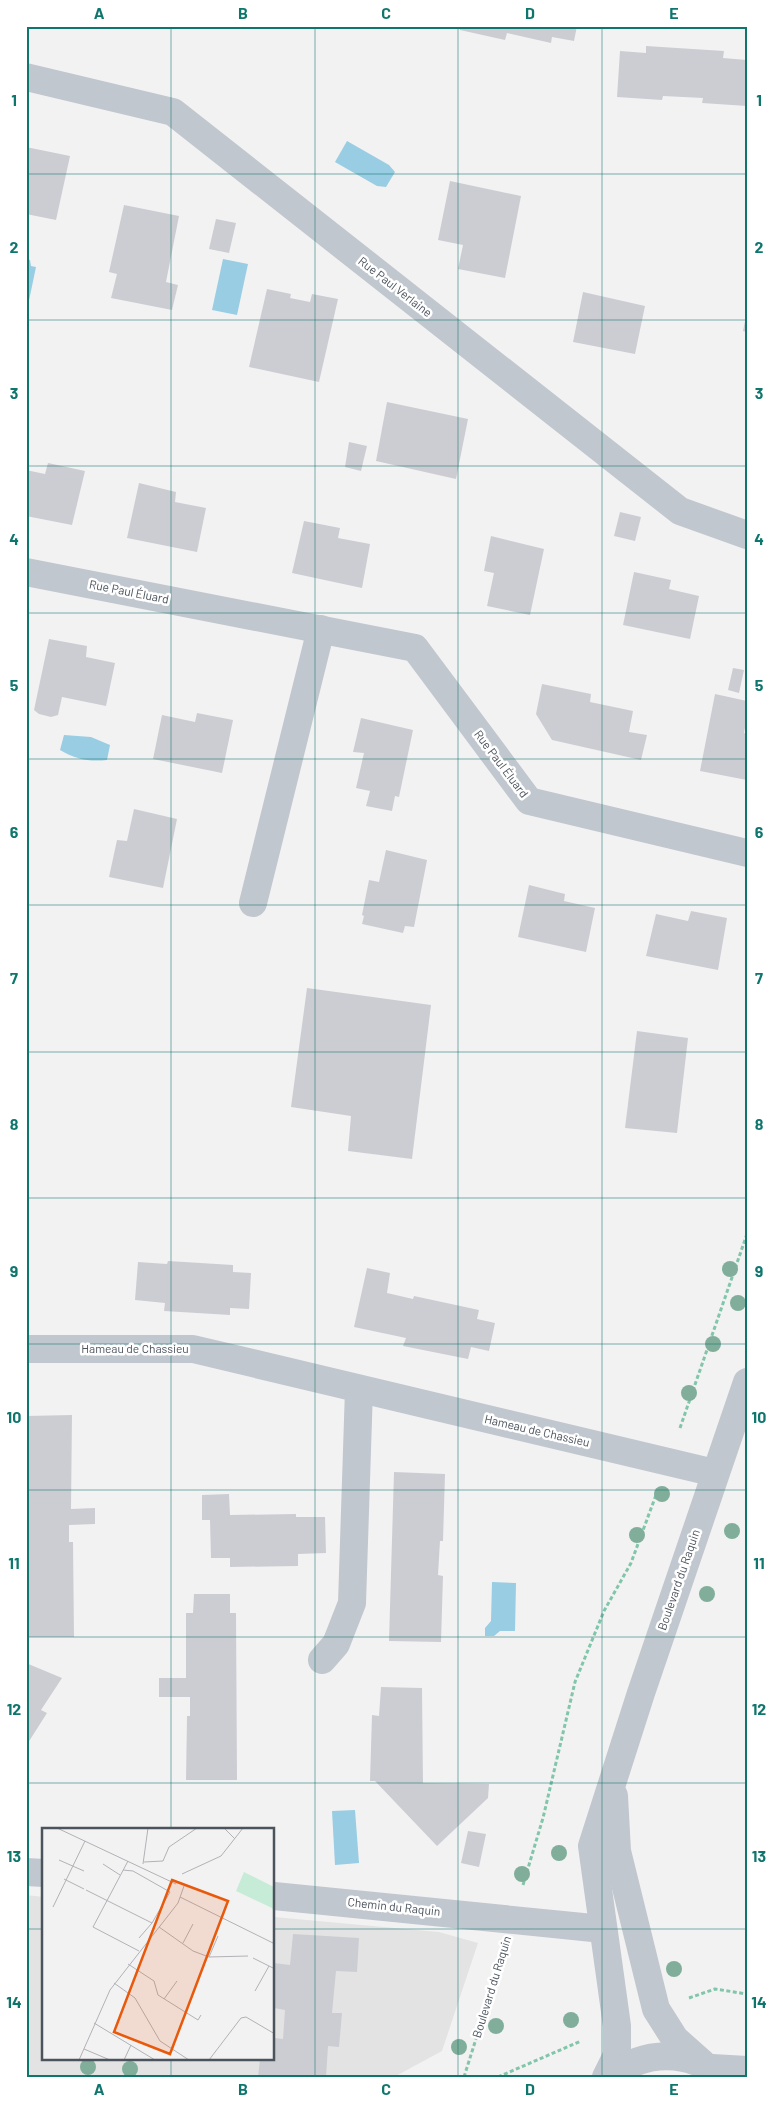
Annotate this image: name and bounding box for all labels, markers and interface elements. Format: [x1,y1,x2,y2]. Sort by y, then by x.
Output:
text: A [94,3,105,22]
text: B [238,3,248,22]
text: C [381,3,391,22]
text: D [525,3,535,22]
text: E [669,3,679,22]
text: 1 [11,90,17,109]
text: 1 [756,90,762,109]
text: 2 [10,237,19,256]
text: 2 [755,237,764,256]
street label: Rue Paul Verlaine [356,253,435,319]
text: 3 [10,383,18,402]
text: 3 [755,383,763,402]
text: 4 [9,529,19,548]
text: 4 [754,529,764,548]
street label: Rue Paul Éluard [88,576,170,606]
text: 5 [10,675,19,694]
text: 5 [755,675,764,694]
street label: Rue Paul Éluard [472,727,532,800]
text: 6 [10,822,19,841]
text: 6 [755,822,764,841]
text: 7 [10,968,18,987]
text: 7 [755,968,763,987]
text: 8 [10,1114,19,1133]
text: 8 [755,1114,764,1133]
text: 9 [10,1261,18,1280]
text: 9 [755,1261,763,1280]
street label: Hameau de Chassieu [81,1341,189,1355]
text: 10 [7,1407,21,1426]
text: 10 [752,1407,766,1426]
street label: Hameau de Chassieu [483,1411,591,1449]
street label: Boulevard du Raquin [654,1527,702,1632]
text: 11 [8,1553,20,1572]
text: 11 [753,1553,765,1572]
text: 12 [7,1699,21,1718]
text: 12 [752,1699,766,1718]
inset map [42,1828,275,2060]
text: 13 [7,1846,21,1865]
text: 13 [752,1846,766,1865]
street label: Chemin du Raquin [347,1894,441,1918]
street label: Boulevard du Raquin [469,1934,513,2039]
text: 14 [6,1992,22,2011]
text: 14 [751,1992,767,2011]
text: A [94,2079,105,2098]
text: B [238,2079,248,2098]
text: C [381,2079,391,2098]
text: D [525,2079,535,2098]
text: E [669,2079,679,2098]

